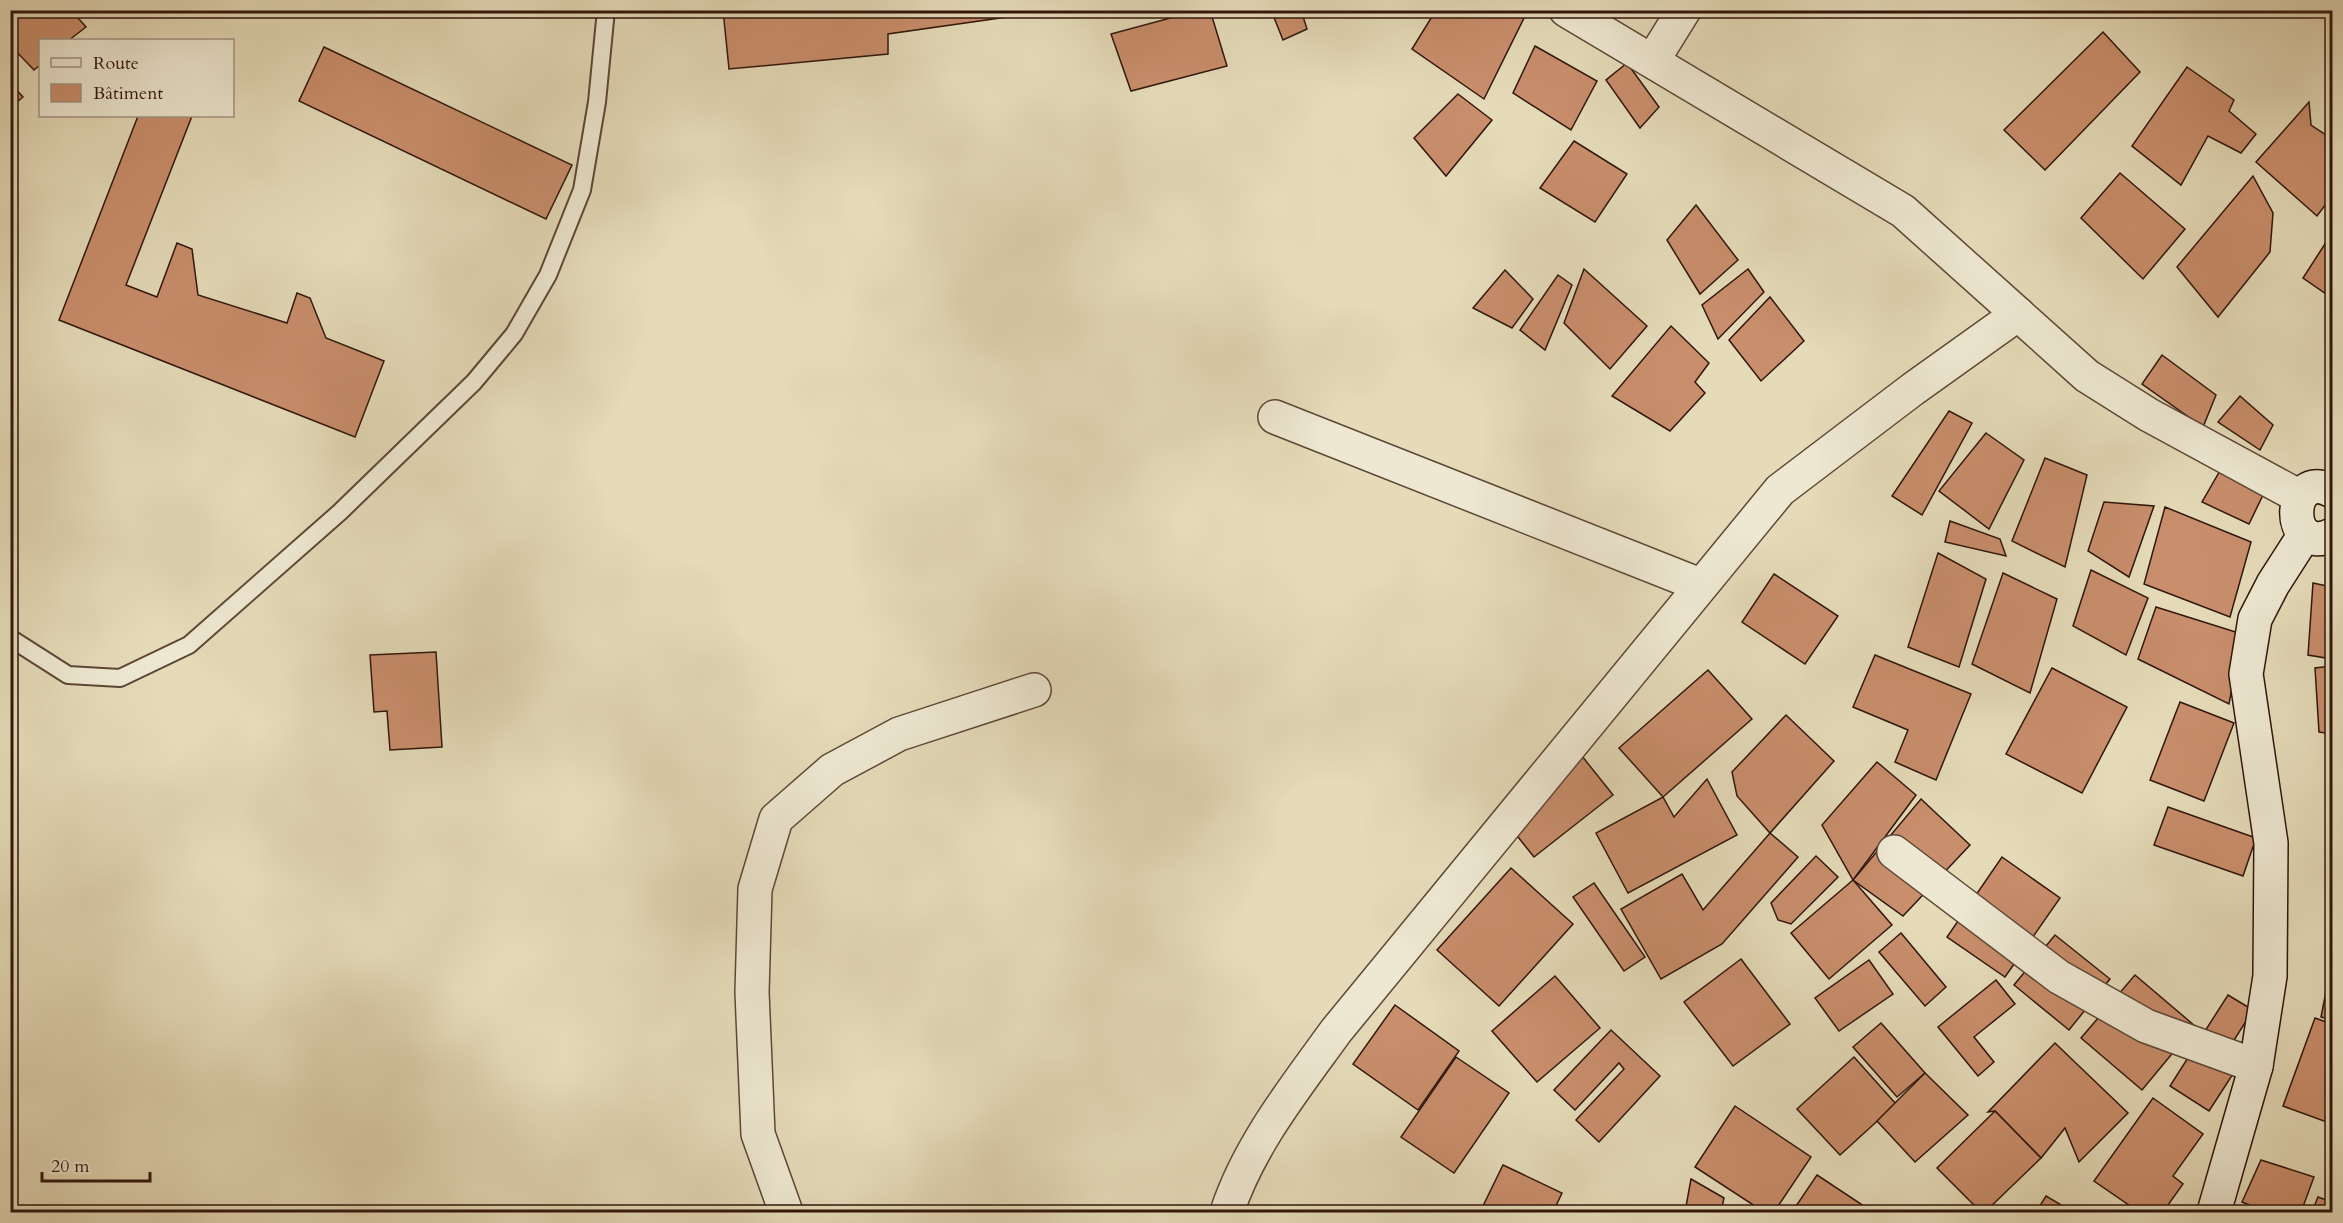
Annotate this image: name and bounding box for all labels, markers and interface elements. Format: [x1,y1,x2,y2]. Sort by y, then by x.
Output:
legend [39,39,234,117]
text: Route [93,51,139,76]
text: Bâtiment [93,81,163,106]
scale bar [42,1145,150,1183]
text: 20 m [51,1154,90,1179]

